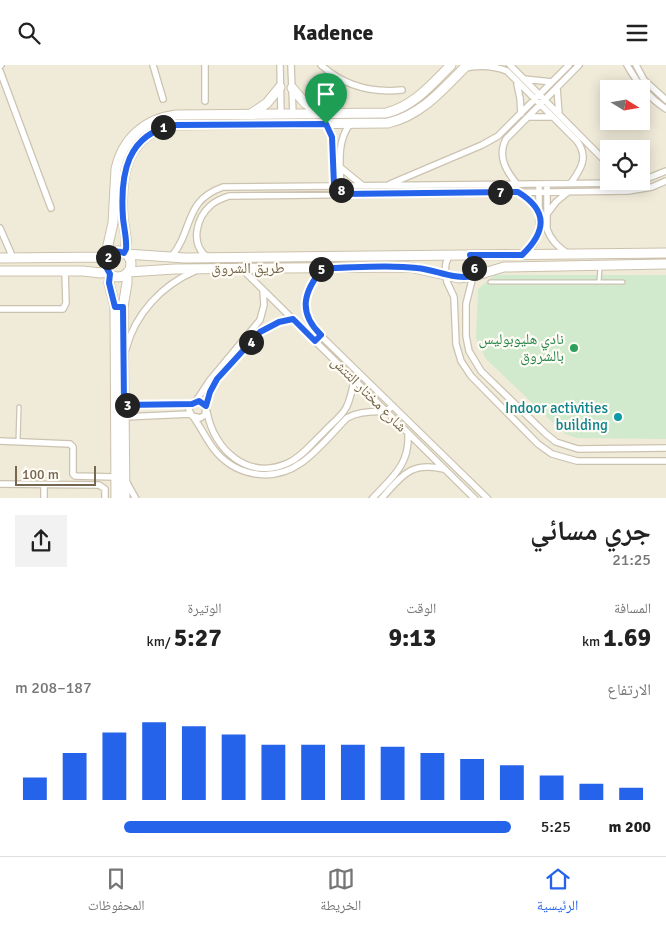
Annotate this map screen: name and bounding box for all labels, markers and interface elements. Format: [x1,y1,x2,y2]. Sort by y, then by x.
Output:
icon: search [15,19,43,47]
text: Kadence [293,19,373,46]
icon: menu [623,19,651,47]
pin [305,73,347,124]
icon: arrive [312,80,340,108]
north arrow [600,80,650,130]
map controls [600,80,650,190]
pin: 1 [150,115,176,139]
text: 1 [160,119,167,136]
button: locate [600,140,650,190]
pin: 8 [328,177,354,203]
pin: 7 [488,179,512,205]
text: 8 [338,182,345,199]
text: 7 [497,184,504,201]
pin: 2 [96,245,120,269]
text: 2 [105,249,112,266]
pin: 6 [462,255,486,281]
pin: 5 [308,257,334,281]
street label: طريق الشروق [211,259,285,278]
text: 6 [471,260,478,277]
text: 5 [318,261,325,278]
pin: 4 [238,329,264,355]
place label: نادي هليوبوليس بالشروق [479,330,564,366]
text: 4 [248,334,255,351]
marker: نادي هليوبوليس بالشروق [568,342,580,354]
street label: شارع مختار التتش [327,352,411,436]
pin: 3 [114,393,140,417]
text: 3 [124,397,131,414]
place label: Indoor activities building [505,399,608,434]
marker: Indoor activities building [612,411,624,423]
scale bar [15,463,96,487]
text: 100 m [22,466,59,483]
text: جري مسائي [530,514,651,548]
button: share [15,515,67,567]
text: 21:25 [612,550,651,570]
text: الوتيرة [188,600,222,617]
text: الوقت [406,600,436,617]
text: المسافة [614,600,651,617]
text: 5:27 [174,622,222,653]
text: 9:13 [388,622,436,653]
text: 1.69 [603,622,651,653]
text: /km [147,633,174,650]
text: km [582,633,603,650]
text: 187–208 m [15,678,92,698]
text: الارتفاع [607,680,651,700]
text: 5:25 [541,817,571,837]
text: 200 m [609,817,651,837]
tab: المحفوظات [88,865,145,919]
tab: الخريطة [320,865,361,919]
tab: الرئيسية [537,865,578,919]

